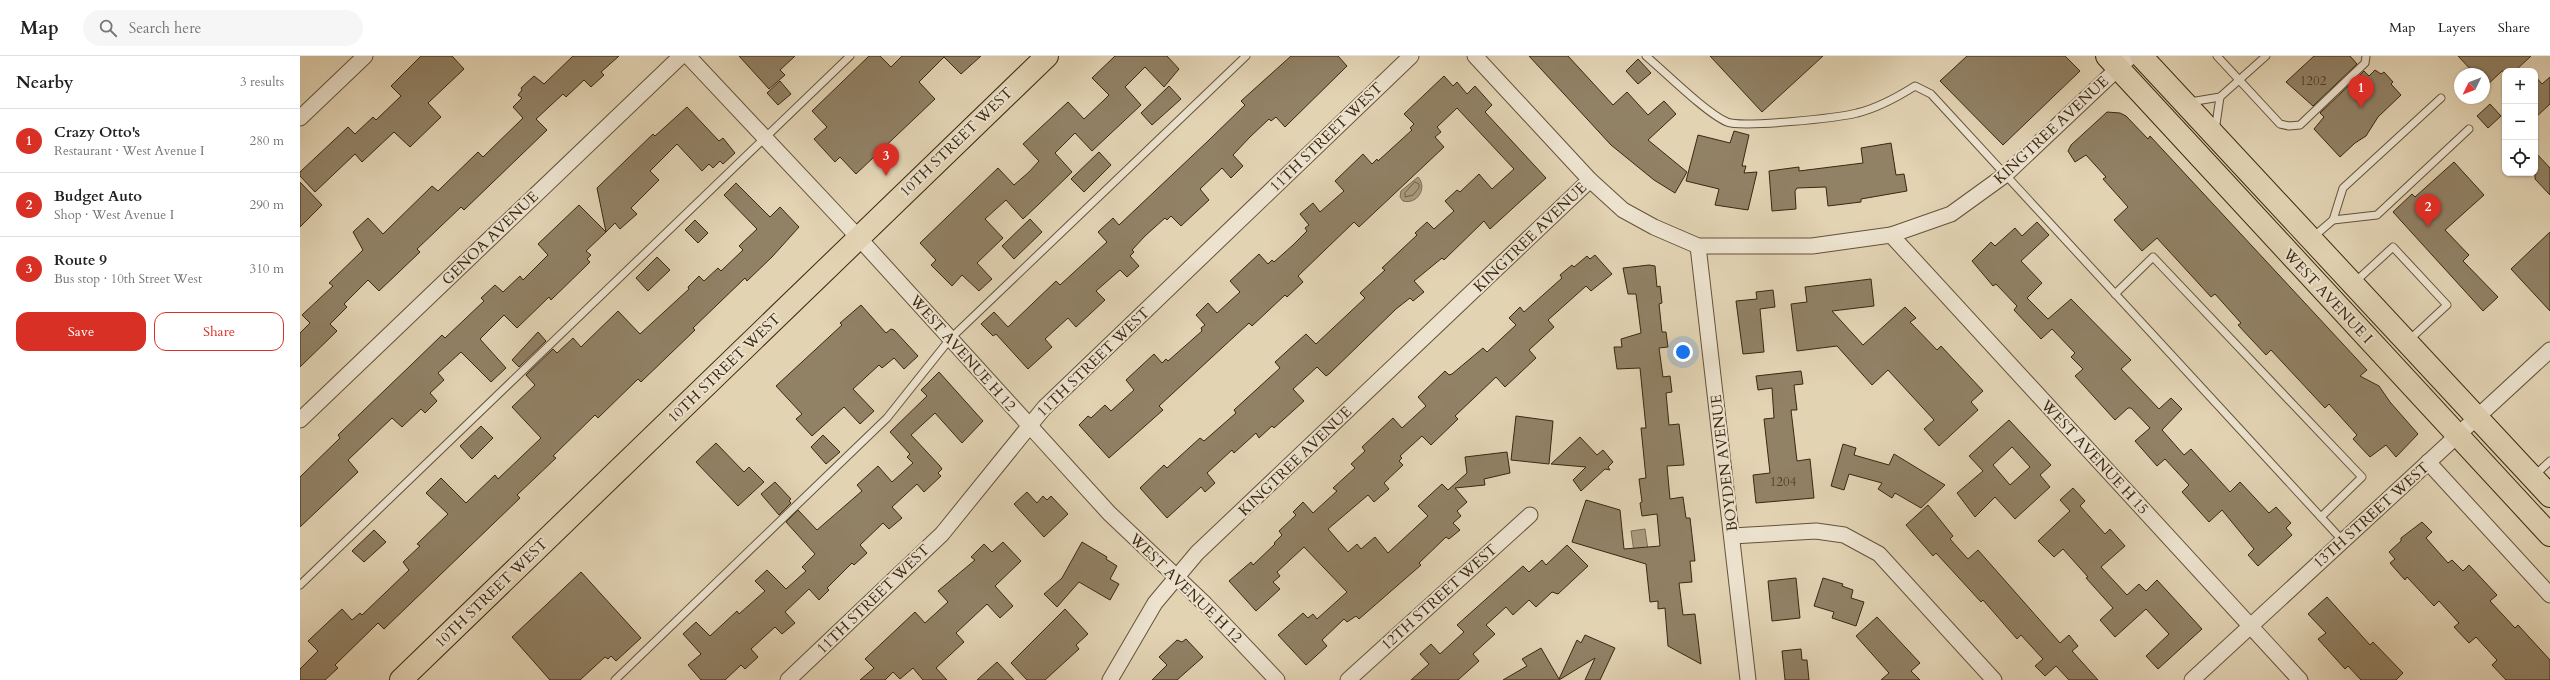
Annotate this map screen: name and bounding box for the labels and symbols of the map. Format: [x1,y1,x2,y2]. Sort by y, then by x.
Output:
north arrow [2454,68,2490,104]
street label: KINGTREE AVENUE [1989,71,2113,189]
house number: 1202 [2300,72,2327,90]
pin: 1 [2348,75,2374,108]
street label: 11TH STREET WEST [1265,78,1387,196]
street label: 10TH STREET WEST [895,83,1017,201]
pin: 3 [873,143,899,176]
street label: KINGTREE AVENUE [1469,178,1591,296]
street label: GENOA AVENUE [437,187,543,289]
pin: 2 [2415,194,2441,227]
street label: WEST AVENUE I [2278,244,2377,348]
street label: WEST AVENUE H 12 [905,290,1021,416]
street label: 11TH STREET WEST [1032,303,1154,421]
street label: 10TH STREET WEST [663,309,785,427]
your location [1673,342,1693,362]
street label: BOYDEN AVENUE [1706,393,1742,533]
street label: WEST AVENUE H 15 [2036,395,2153,519]
street label: KINGTREE AVENUE [1234,402,1356,520]
street label: 13TH STREET WEST [2309,457,2433,573]
house number: 1204 [1770,473,1797,491]
street label: WEST AVENUE H 12 [1125,528,1247,647]
street label: 10TH STREET WEST [430,534,552,652]
street label: 12TH STREET WEST [1377,539,1501,655]
street label: 11TH STREET WEST [812,540,934,658]

